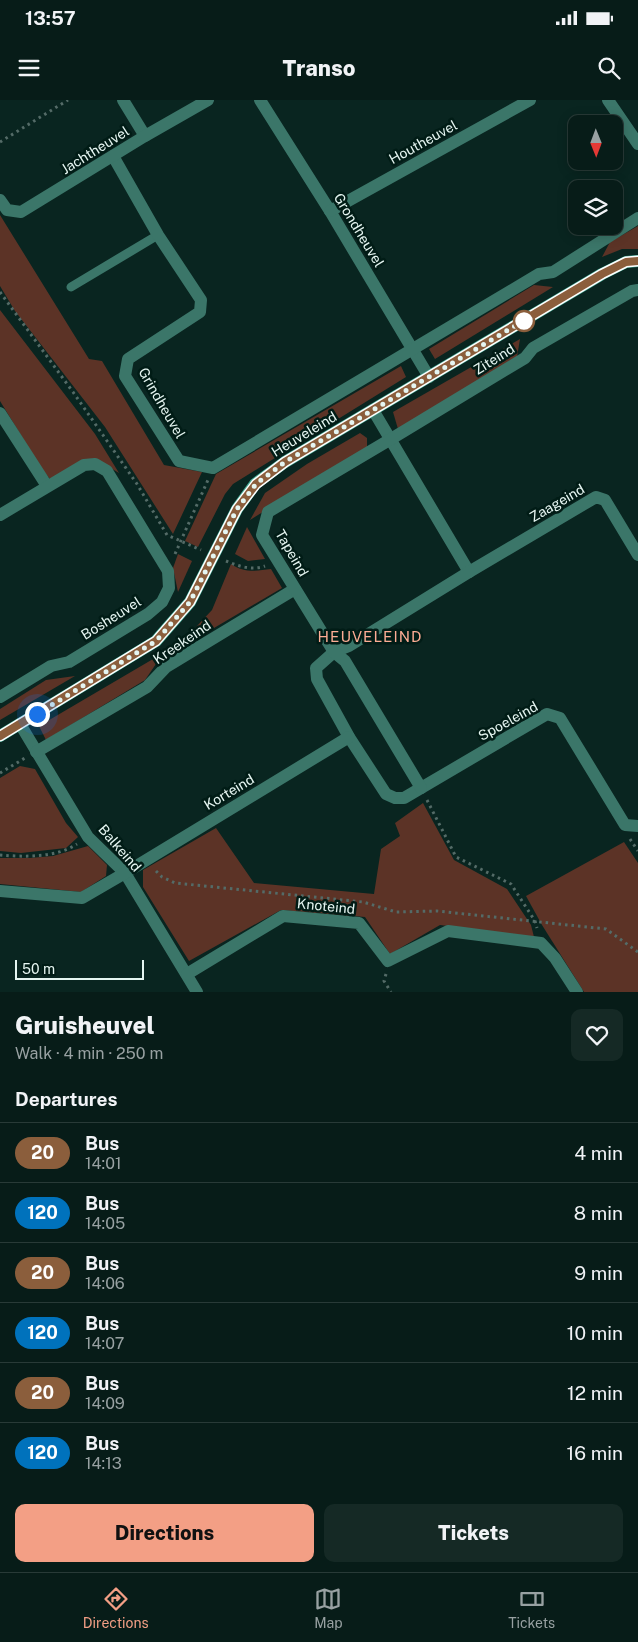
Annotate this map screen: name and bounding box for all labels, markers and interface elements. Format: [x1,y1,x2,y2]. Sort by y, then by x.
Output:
text: 13:57 [25,7,76,29]
icon: menu [15,54,43,82]
icon: search [595,54,623,82]
text: Transo [283,55,355,81]
north arrow [568,115,622,170]
map controls [568,115,623,235]
street label: Houtheuvel [386,117,460,167]
street label: Jachtheuvel [58,123,132,177]
button: layers [568,180,623,235]
street label: Grondheuvel [331,190,387,270]
unlabelled marker [513,310,535,332]
street label: Ziteind [471,340,517,378]
street label: Grindheuvel [135,365,189,441]
street label: Heuveleind [268,408,340,460]
street label: Zaageind [527,481,587,525]
street label: Tapeind [272,527,312,579]
street label: Bosheuvel [78,593,144,643]
street label: Kreekeind [150,617,214,667]
district label: HEUVELEIND [318,628,422,645]
street label: Spoeleind [476,698,540,744]
your location [25,702,50,727]
street label: Korteind [201,771,257,813]
street label: Balkeind [95,821,145,875]
street label: Knoteind [296,895,356,917]
scale bar [15,957,144,980]
text: 50 m [22,961,55,977]
button: heart [571,1009,623,1061]
text: Gruisheuvel [15,1011,155,1039]
text: Walk · 4 min · 250 m [15,1044,163,1063]
text: Departures [15,1088,118,1110]
text: Bus [85,1132,119,1154]
text: 20 [31,1142,54,1163]
text: 4 min [574,1142,623,1164]
text: 14:01 [85,1154,121,1173]
text: Bus [85,1192,119,1214]
text: 120 [27,1202,58,1223]
text: 8 min [574,1202,623,1224]
text: 14:05 [85,1214,125,1233]
text: Bus [85,1252,119,1274]
text: 20 [31,1262,54,1283]
text: 9 min [574,1262,623,1284]
text: 14:06 [85,1274,125,1293]
text: Bus [85,1312,119,1334]
text: 120 [27,1322,58,1343]
text: 10 min [567,1322,623,1344]
text: 14:07 [85,1334,124,1353]
text: Bus [85,1372,119,1394]
text: 20 [31,1382,54,1403]
text: 12 min [567,1382,623,1404]
text: 14:09 [85,1394,125,1413]
text: Bus [85,1432,119,1454]
text: 120 [27,1442,58,1463]
text: 16 min [567,1442,623,1464]
text: 14:13 [85,1454,122,1473]
button: Directions [15,1504,314,1562]
button: Tickets [324,1504,623,1562]
tab: Directions [83,1585,149,1631]
tab: Map [314,1585,343,1631]
tab: Tickets [508,1585,555,1631]

